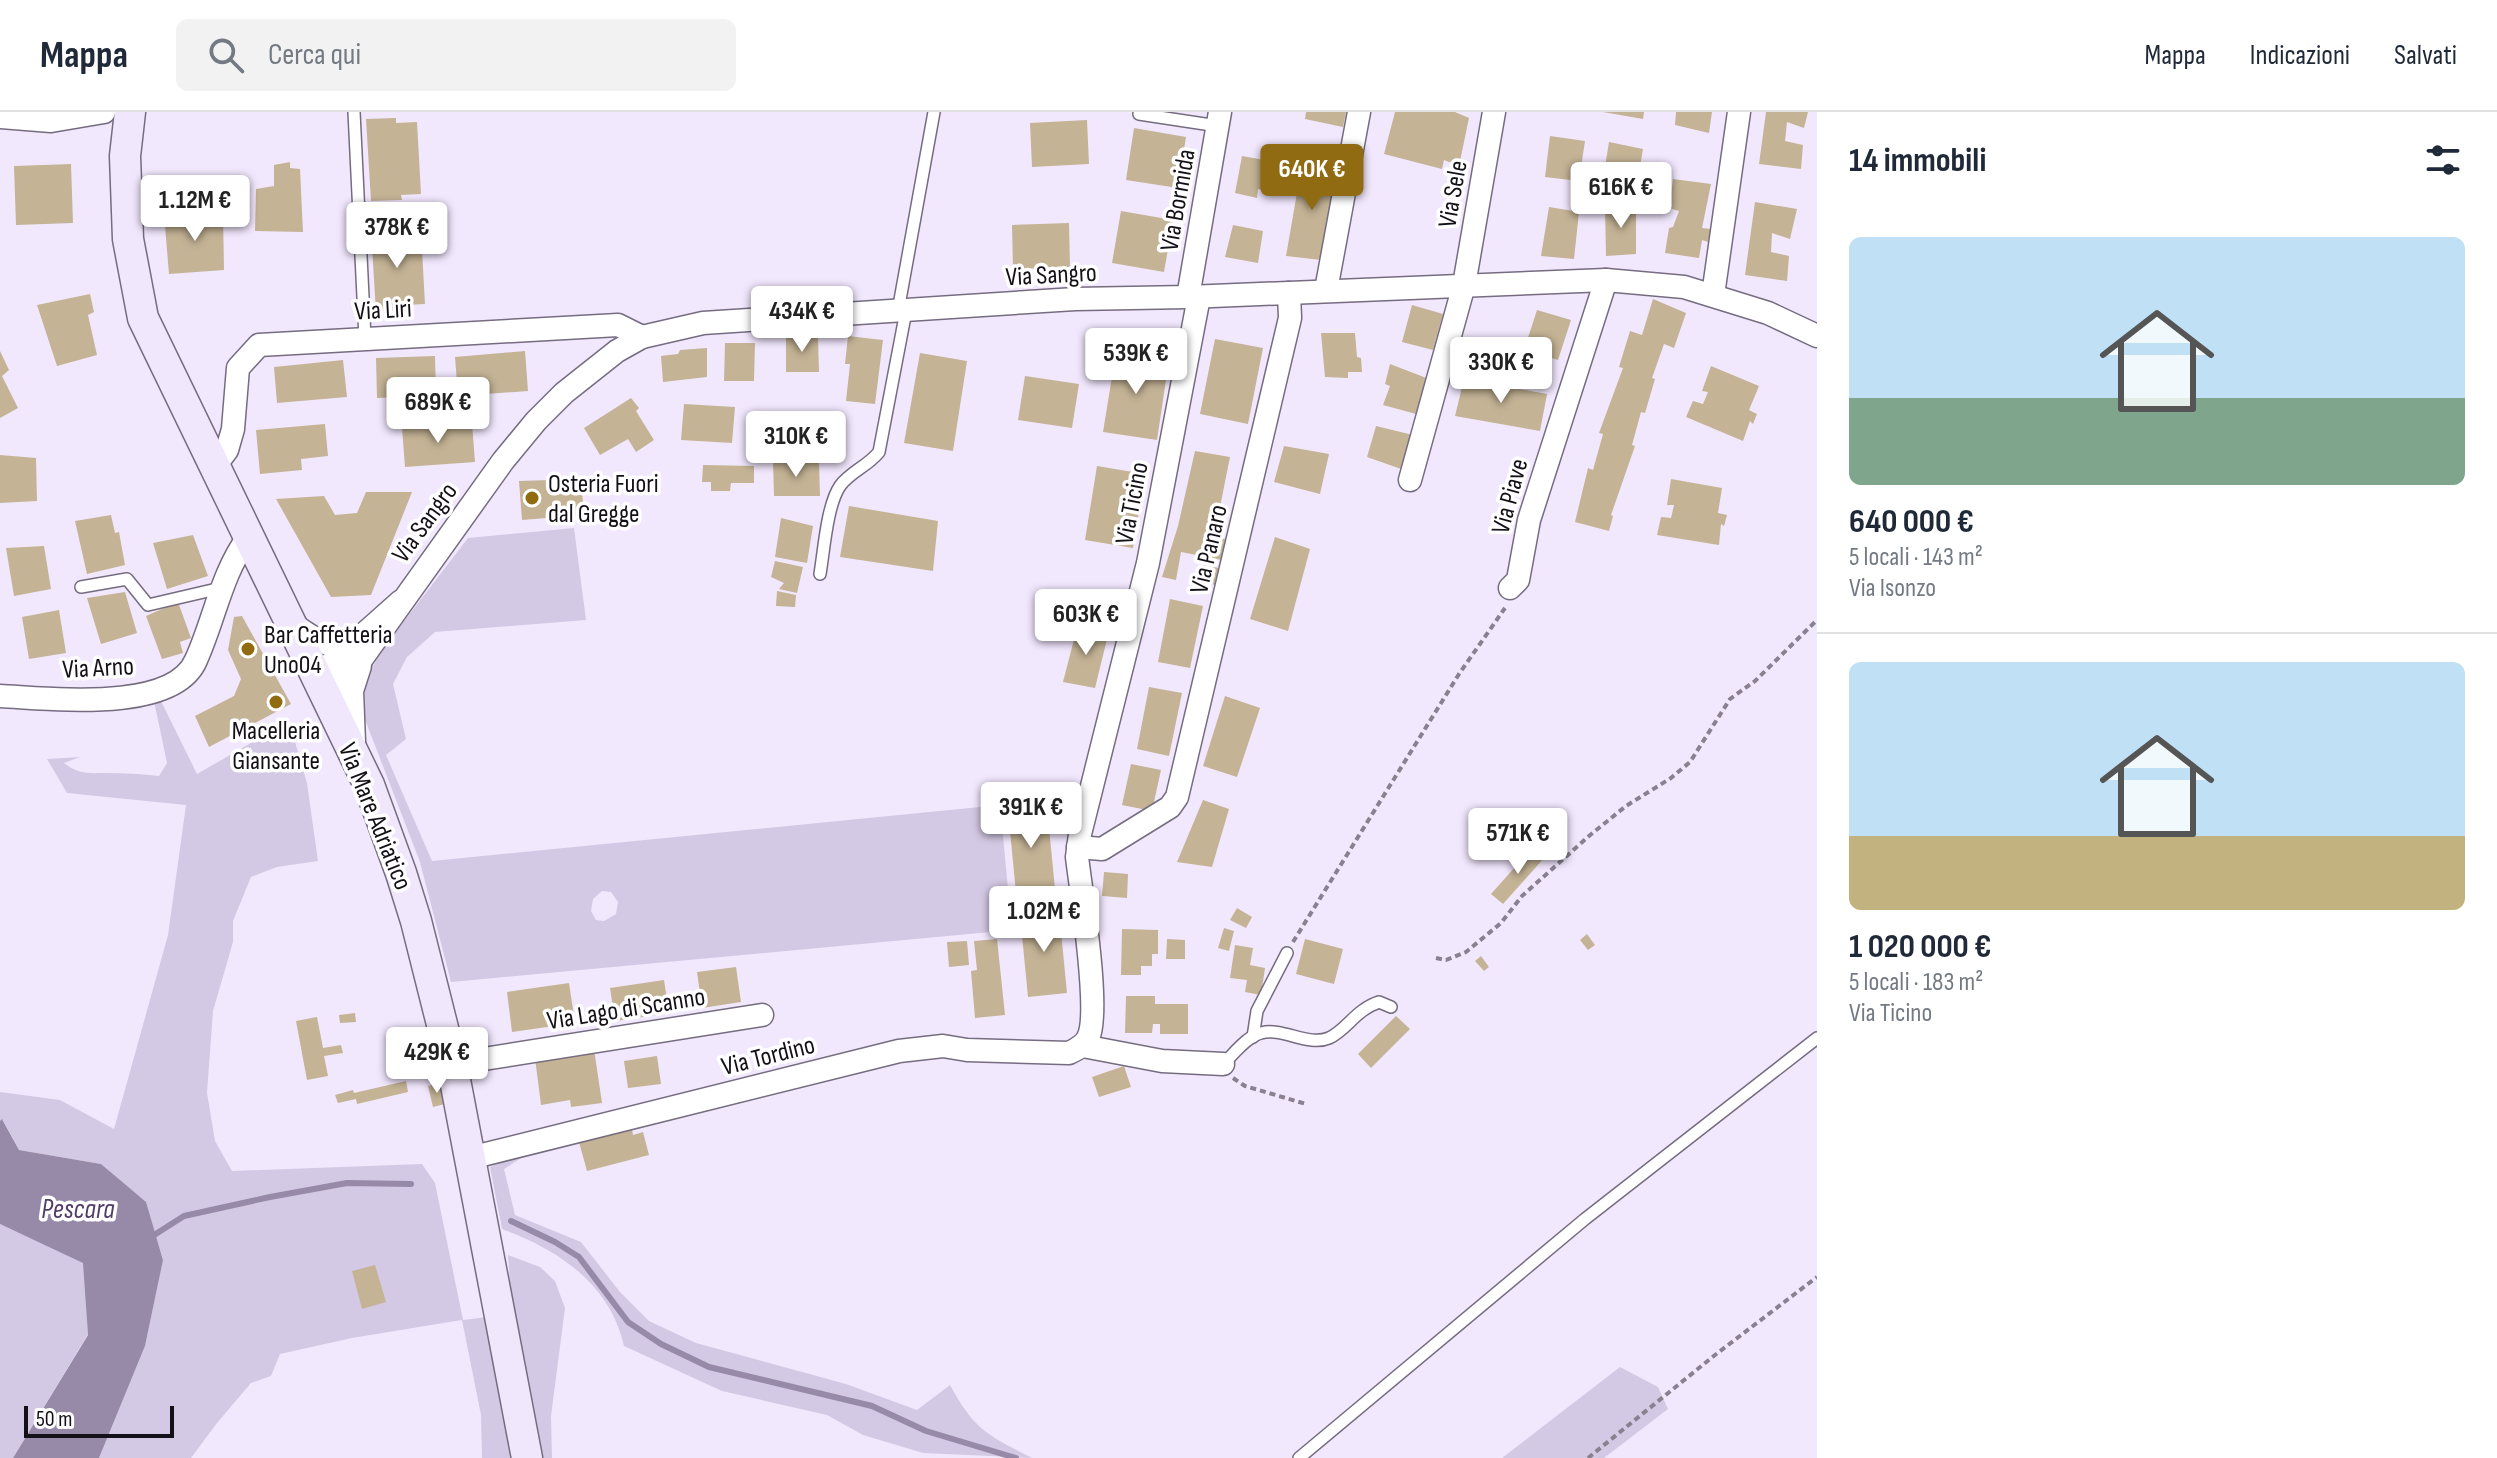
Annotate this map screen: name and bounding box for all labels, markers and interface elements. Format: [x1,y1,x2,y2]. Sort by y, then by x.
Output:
search box [176,19,736,91]
text: Mappa [40,33,128,78]
icon: search [204,33,248,77]
text: Cerca qui [268,37,361,73]
text: Mappa [2145,39,2206,72]
text: Indicazioni [2250,39,2350,72]
text: Salvati [2394,39,2457,72]
icon: filters [2421,138,2465,182]
text: 14 immobili [1849,140,1986,181]
pin: 640K € [1247,144,1377,212]
street label: Via Bormida [1154,147,1203,254]
text: 640K € [1278,154,1346,185]
street label: Via Sele [1432,158,1475,230]
pin: 616K € [1556,162,1686,230]
text: 616K € [1589,172,1653,203]
pin: 1.12M € [121,175,269,243]
text: 1.12M € [159,185,231,216]
pin: 378K € [332,202,462,270]
text: 378K € [364,212,430,243]
street label: Via Sangro [1005,258,1097,293]
pin: 434K € [737,286,867,354]
icon: home [2085,289,2229,433]
street label: Via Liri [354,294,413,327]
text: 434K € [769,296,835,327]
pin: 539K € [1071,328,1201,396]
pin: 330K € [1436,337,1566,405]
text: 539K € [1103,338,1169,369]
text: 330K € [1468,347,1534,378]
pin: 689K € [373,377,503,445]
text: 689K € [404,387,472,418]
pin: 310K € [731,411,861,479]
text: 310K € [764,421,828,452]
street label: Via Piave [1486,455,1535,537]
street label: Via Ticino [1109,459,1156,547]
place label: Osteria Fuori dal Gregge [548,469,659,530]
street label: Via Sangro [386,477,465,569]
marker: Osteria Fuori dal Gregge [523,489,541,507]
text: 640 000 € [1849,501,1974,542]
street label: Via Panaro [1184,502,1235,597]
text: 5 locali · 143 m² [1849,542,1983,573]
text: Via Isonzo [1849,573,1936,604]
pin: 603K € [1021,589,1151,657]
text: 603K € [1053,599,1119,630]
place label: Bar Caffetteria Uno04 [264,620,393,681]
marker: Bar Caffetteria Uno04 [239,640,257,658]
street label: Via Arno [61,651,135,686]
marker: Macelleria Giansante [267,693,285,711]
icon: home [2085,714,2229,858]
place label: Macelleria Giansante [232,716,320,777]
street label: Via Mare Adriatico [331,739,418,894]
pin: 391K € [966,782,1096,850]
text: 391K € [999,792,1063,823]
pin: 571K € [1453,808,1583,876]
text: 571K € [1486,818,1550,849]
pin: 1.02M € [970,886,1118,954]
text: 1.02M € [1007,896,1081,927]
text: 1 020 000 € [1849,926,1991,967]
text: 5 locali · 183 m² [1849,967,1983,998]
street label: Via Lago di Scanno [545,982,707,1037]
text: Via Ticino [1849,998,1932,1029]
pin: 429K € [372,1027,502,1095]
street label: Via Tordino [719,1030,818,1083]
text: 429K € [404,1037,470,1068]
water label: Pescara [41,1193,115,1226]
scale bar [24,1402,174,1438]
text: 50 m [36,1406,72,1433]

